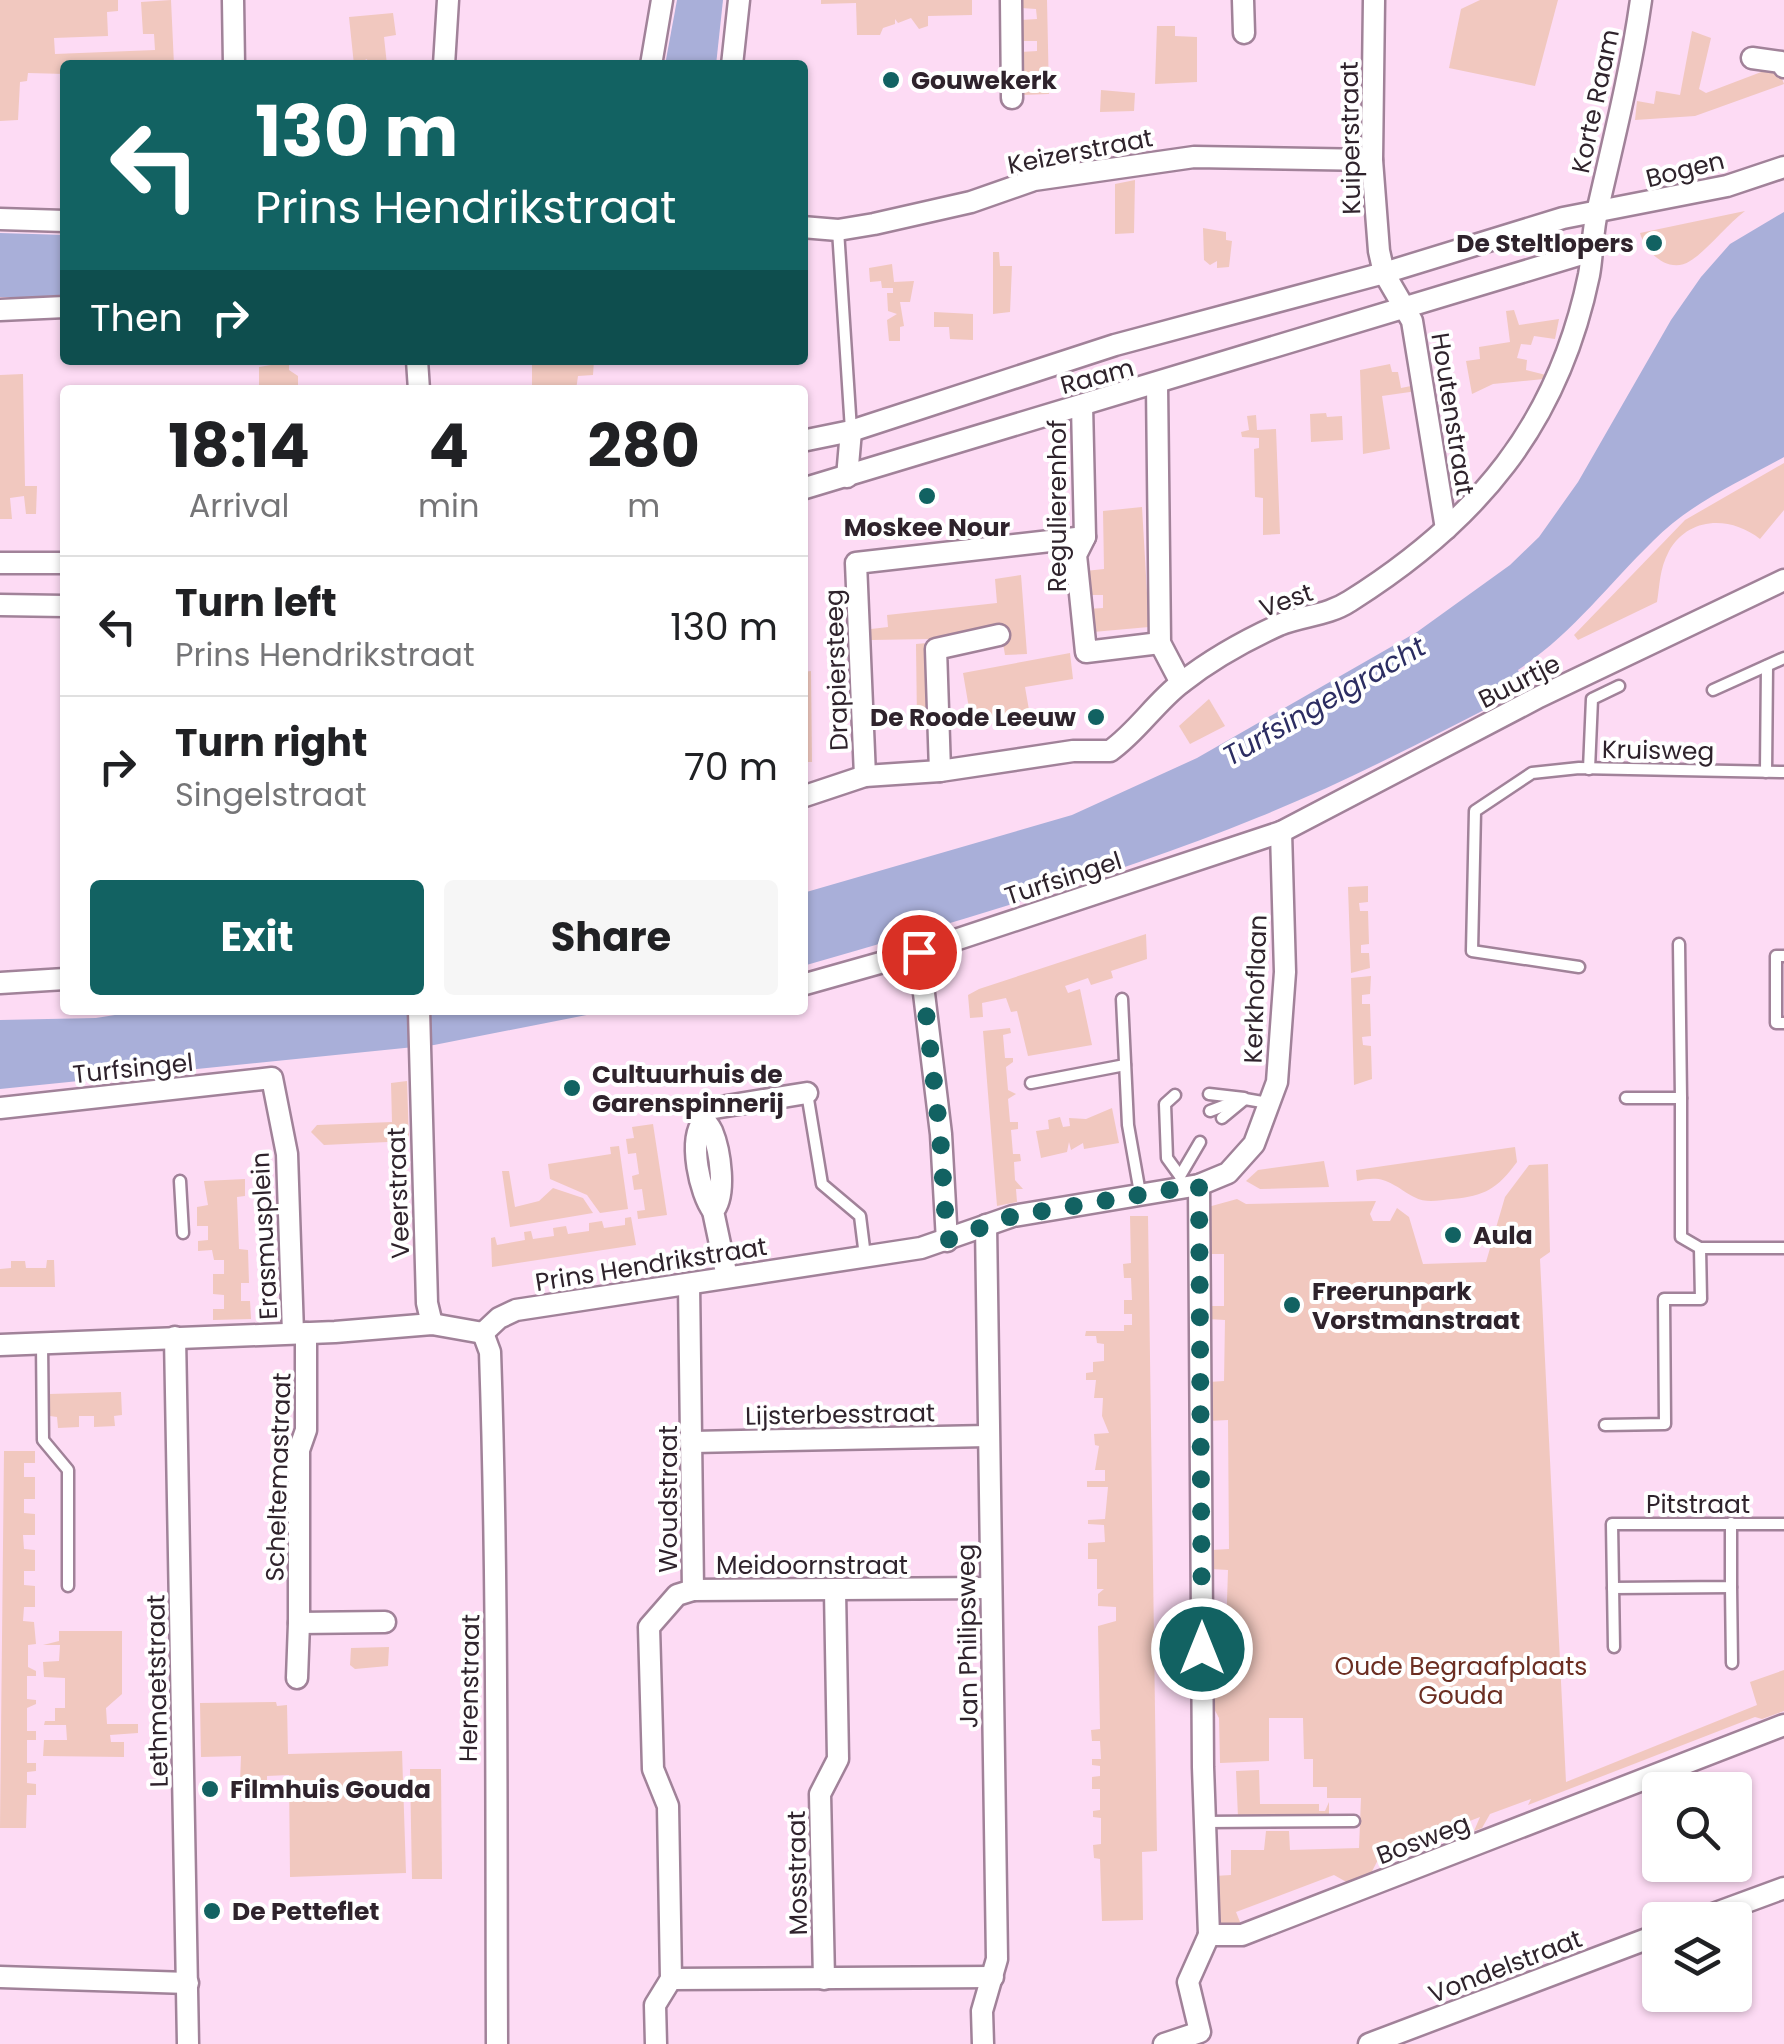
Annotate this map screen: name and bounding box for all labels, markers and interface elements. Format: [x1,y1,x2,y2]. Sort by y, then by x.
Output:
street label: Korte Raam [1563,26,1628,176]
street label: Kuiperstraat [1332,61,1369,215]
place label: Gouwekerk [911,63,1057,98]
marker: Gouwekerk [880,69,902,91]
text: 130 m [255,82,458,181]
icon: left [90,100,220,230]
street label: Keizerstraat [1005,120,1156,183]
street label: Bogen [1642,143,1728,196]
text: Prins Hendrikstraat [255,176,676,239]
place label: De Steltlopers [1456,226,1634,261]
marker: De Steltlopers [1643,232,1665,254]
icon: right [203,290,258,345]
text: Then [90,291,183,344]
street label: Houtenstraat [1422,330,1483,498]
street label: Raam [1056,350,1138,403]
text: 18:14 [168,404,310,488]
text: 4 [428,404,469,488]
text: 280 [588,404,700,488]
street label: Regulierenhof [1040,420,1075,592]
text: Arrival [189,483,289,528]
text: min [418,483,479,528]
text: m [627,483,660,528]
marker: Moskee Nour [916,485,938,507]
place label: Moskee Nour [844,510,1011,545]
street label: Vest [1255,575,1318,626]
text: Turn left [175,576,337,629]
street label: Drapiersteeg [816,589,857,751]
icon: left [90,599,145,654]
text: 130 m [670,600,778,653]
water label: Turfsingelgracht [1215,627,1434,776]
text: Prins Hendrikstraat [175,632,475,677]
street label: Buurtje [1472,646,1566,717]
place label: De Roode Leeuw [870,700,1076,735]
marker: De Roode Leeuw [1085,706,1107,728]
text: Turn right [175,716,367,769]
street label: Kruisweg [1601,732,1714,769]
icon: right [90,739,145,794]
text: 70 m [684,740,778,793]
text: Singelstraat [175,772,367,817]
street label: Turfsingel [1000,843,1126,914]
button: Exit [90,880,424,995]
button: Share [444,880,778,995]
pin [877,910,962,995]
street label: Kerkhoflaan [1235,914,1276,1064]
icon: arrive [892,925,947,980]
street label: Turfsingel [71,1045,195,1092]
place label: Cultuurhuis de Garenspinnerij [592,1057,784,1121]
marker: Cultuurhuis de Garenspinnerij [561,1077,583,1099]
street label: Veerstraat [379,1127,418,1259]
street label: Erasmusplein [243,1151,286,1321]
place label: Aula [1473,1218,1533,1253]
marker: Aula [1442,1224,1464,1246]
street label: Prins Hendrikstraat [533,1229,769,1300]
place label: Freerunpark Vorstmanstraat [1312,1274,1520,1338]
marker: Freerunpark Vorstmanstraat [1281,1294,1303,1316]
street label: Scheltemastraat [257,1372,300,1582]
street label: Lijsterbesstraat [745,1395,935,1434]
street label: Woudstraat [651,1425,686,1573]
street label: Pitstraat [1646,1487,1750,1522]
street label: Jan Philipsweg [948,1543,987,1729]
street label: Meidoornstraat [716,1548,908,1583]
street label: Lethmaetstraat [138,1594,177,1788]
position arrow [1150,1597,1254,1701]
street label: Herenstraat [451,1614,488,1762]
park label: Oude Begraafplaats Gouda [1335,1649,1587,1713]
place label: Filmhuis Gouda [230,1772,431,1807]
map controls [1642,1772,1752,2012]
button: search [1642,1772,1752,1882]
marker: Filmhuis Gouda [199,1778,221,1800]
street label: Bosweg [1371,1806,1475,1873]
street label: Mosstraat [779,1810,816,1936]
place label: De Petteflet [232,1894,380,1929]
marker: De Petteflet [201,1900,223,1922]
button: layers [1642,1902,1752,2012]
street label: Vondelstraat [1423,1921,1587,2012]

